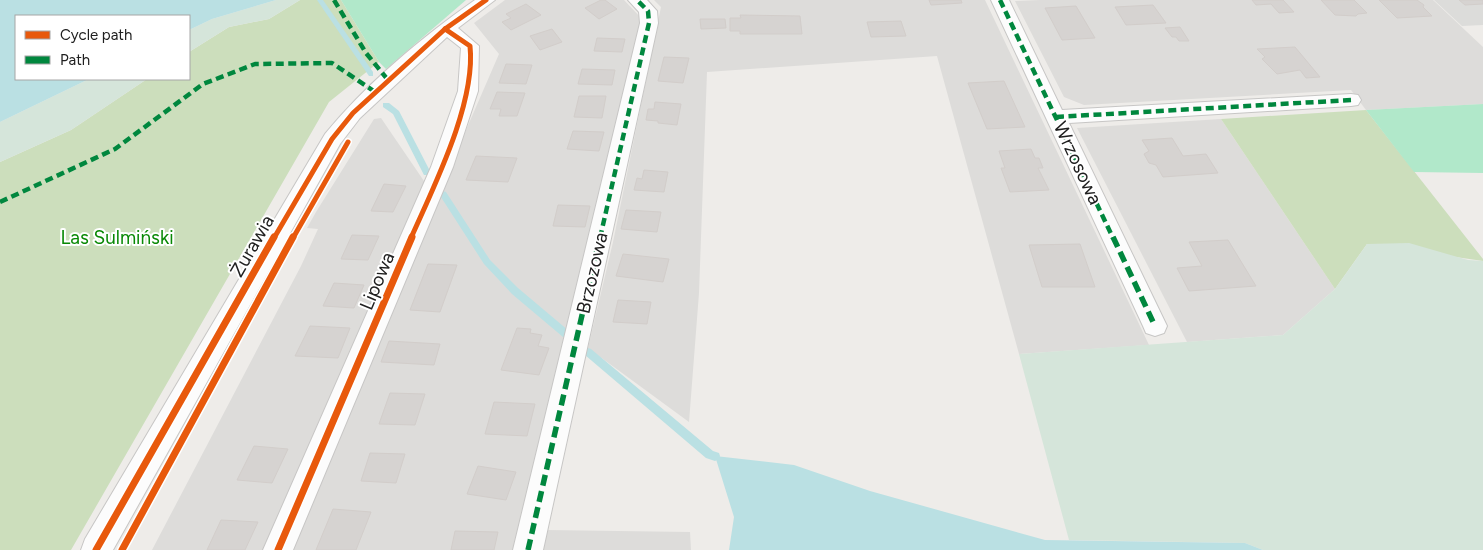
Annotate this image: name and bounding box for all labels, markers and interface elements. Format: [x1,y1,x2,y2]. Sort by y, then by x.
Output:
legend [15,15,190,80]
text: Cycle path [60,26,132,44]
text: Path [60,51,90,69]
street label: Wrzosowa [1049,118,1107,208]
street label: Żurawia [225,211,279,281]
park label: Las Sulmiński [60,226,174,249]
street label: Brzozowa [571,230,613,316]
street label: Lipowa [355,249,399,313]

